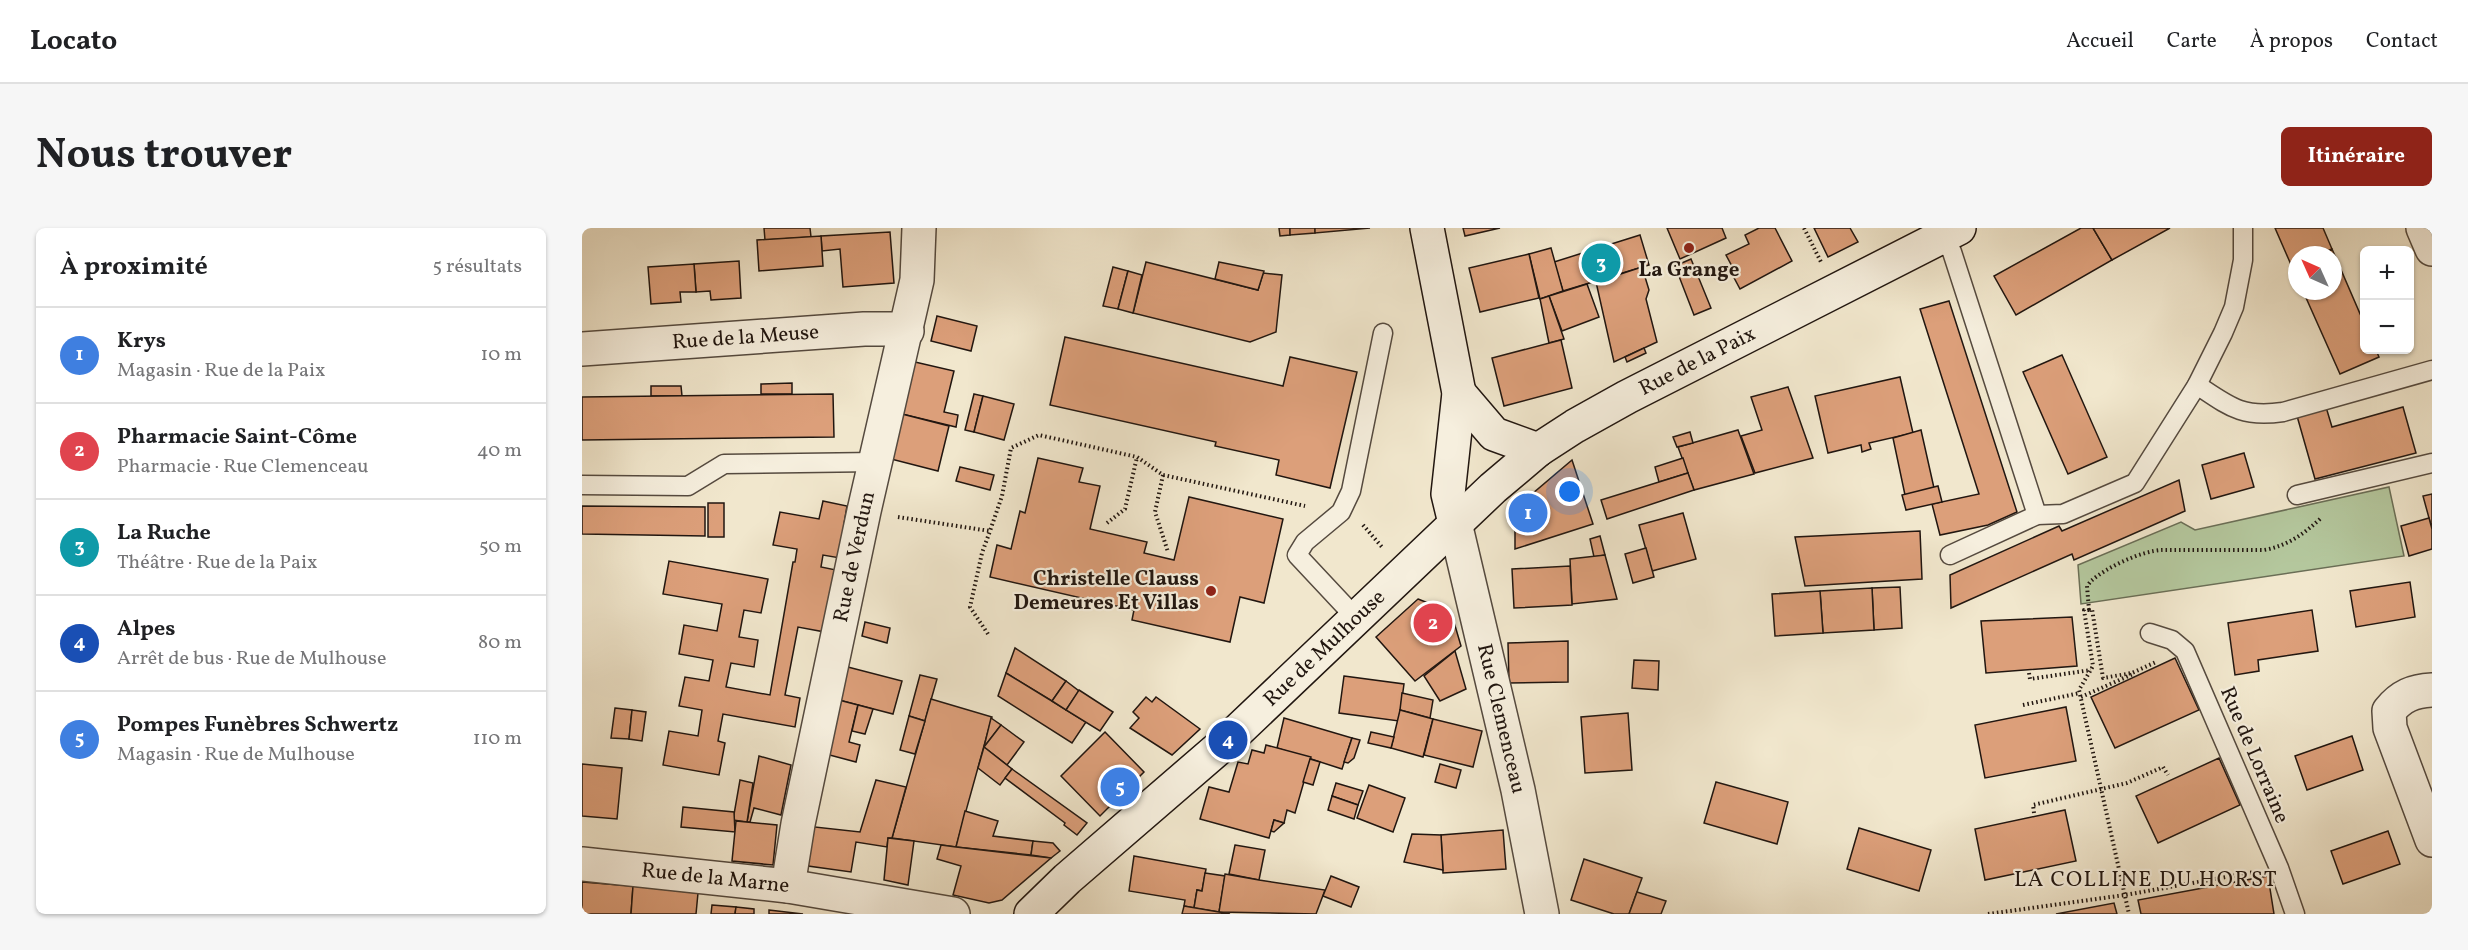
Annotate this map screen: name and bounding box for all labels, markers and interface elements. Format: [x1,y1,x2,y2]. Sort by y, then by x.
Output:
text: Locato [30,22,117,61]
text: Accueil [2066,27,2134,56]
text: Carte [2167,27,2217,56]
text: À propos [2250,27,2333,56]
text: Contact [2366,27,2438,56]
text: Nous trouver [36,127,292,186]
button: Itinéraire [2281,127,2432,186]
pin: 3 [1582,240,1620,285]
marker: La Grange [1682,241,1696,255]
north arrow [2288,246,2342,300]
map controls [2360,246,2414,354]
button: + [2360,246,2414,300]
text: À proximité [60,249,208,285]
text: 5 résultats [432,253,522,281]
place label: La Grange [1639,256,1739,285]
button: − [2360,300,2414,354]
street label: Rue de la Meuse [671,318,820,357]
street label: Rue de la Paix [1634,319,1761,403]
text: Krys [117,326,166,357]
text: 1 [75,341,84,369]
text: 10 m [481,341,522,369]
text: Magasin · Rue de la Paix [117,357,325,385]
text: Pharmacie Saint-Côme [117,422,357,453]
text: 2 [74,437,85,465]
text: 40 m [477,437,522,465]
text: Pharmacie · Rue Clemenceau [117,453,369,481]
your location [1555,477,1584,506]
street label: Rue de Verdun [826,488,883,625]
pin: 1 [1508,490,1548,536]
text: La Ruche [117,518,211,549]
text: 3 [74,533,85,561]
text: 50 m [479,533,522,561]
text: Théâtre · Rue de la Paix [117,549,317,577]
place label: Christelle Clauss Demeures Et Villas [1014,565,1199,618]
street label: Rue de Mulhouse [1257,583,1392,713]
marker: Christelle Clauss Demeures Et Villas [1204,584,1218,598]
pin: 2 [1414,600,1452,646]
text: Alpes [117,614,175,645]
text: 4 [73,629,86,657]
text: 80 m [478,629,522,657]
street label: Rue Clemenceau [1469,641,1533,796]
text: Arrêt de bus · Rue de Mulhouse [117,645,386,673]
street label: Rue de Lorraine [2212,682,2296,828]
text: Pompes Funèbres Schwertz [117,710,398,741]
pin: 4 [1208,718,1248,762]
text: 5 [75,725,84,753]
text: 110 m [473,725,522,753]
text: Magasin · Rue de Mulhouse [117,741,355,769]
pin: 5 [1100,764,1140,810]
street label: Rue de la Marne [640,856,791,901]
district label: LA COLLINE DU HORST [2014,865,2278,896]

